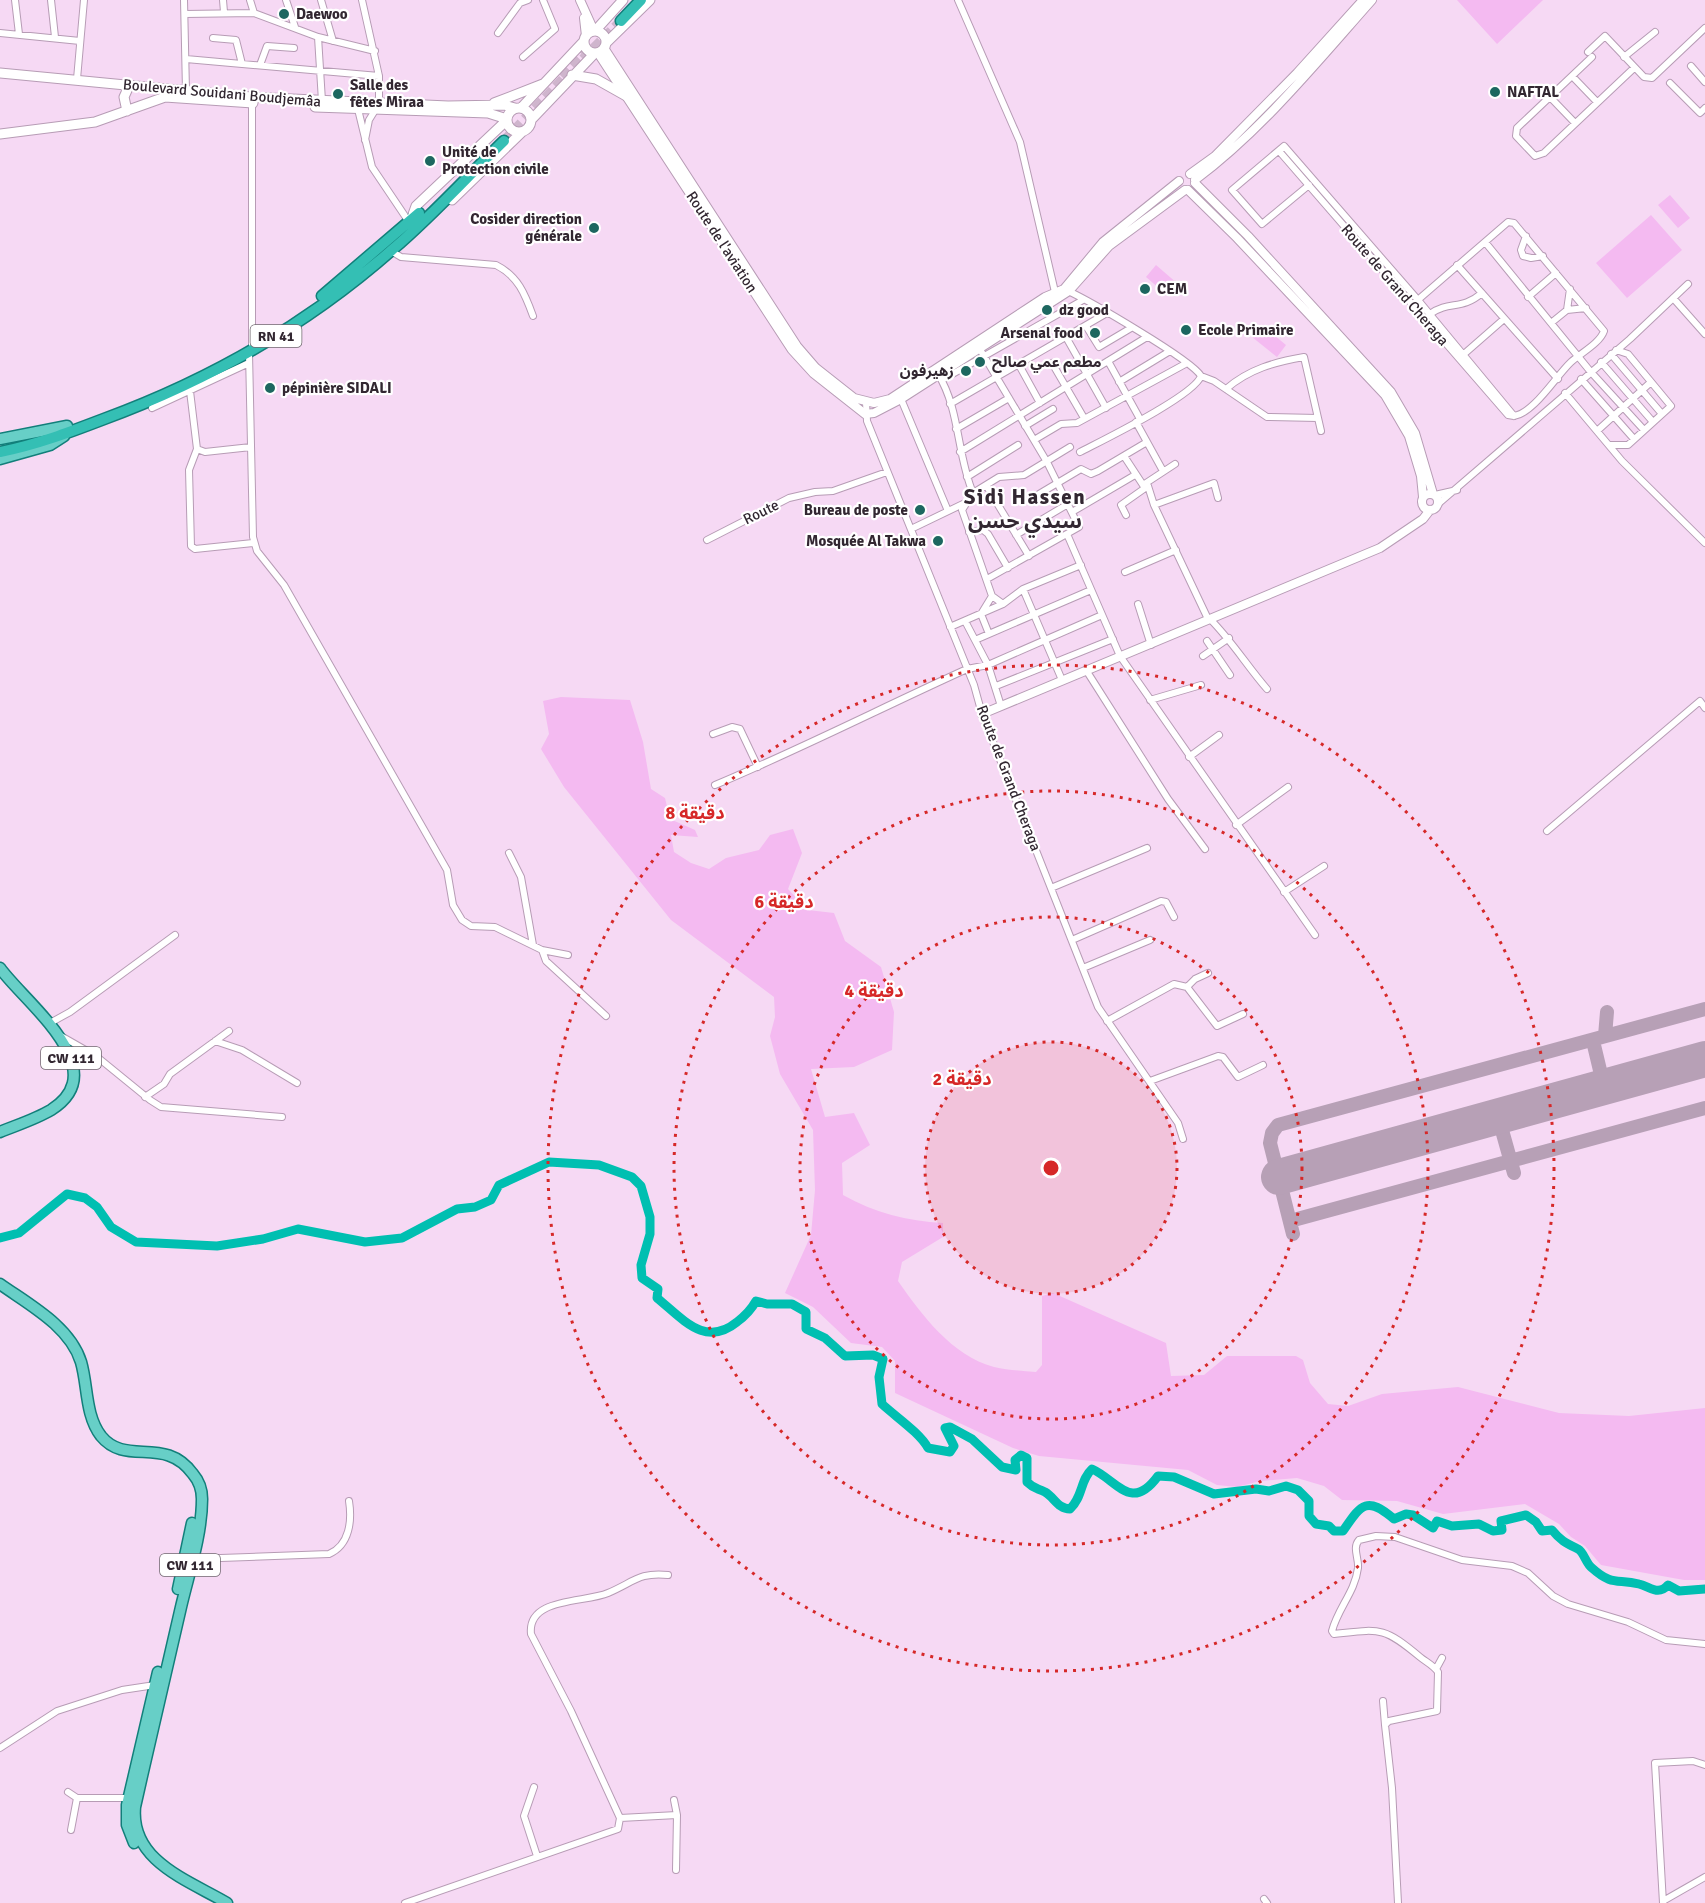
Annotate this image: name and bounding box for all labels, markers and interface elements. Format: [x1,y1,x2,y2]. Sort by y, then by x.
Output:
place label: Daewoo [296,5,348,23]
marker: Daewoo [277,7,291,21]
street label: Boulevard Souidani Boudjemâa [122,75,322,111]
place label: Salle des fêtes Miraa [349,76,424,111]
place label: NAFTAL [1507,83,1559,101]
marker: NAFTAL [1488,85,1502,99]
marker: Salle des fêtes Miraa [331,87,345,101]
place label: Unité de Protection civile [442,143,549,178]
marker: Unité de Protection civile [423,154,437,168]
street label: Route de l'aviation [682,188,762,296]
place label: Cosider direction générale [470,210,582,245]
marker: Cosider direction générale [587,221,601,235]
street label: Route de Grand Cheraga [1337,221,1453,349]
place label: CEM [1157,280,1187,298]
marker: CEM [1138,282,1152,296]
place label: dz good [1059,301,1109,319]
marker: dz good [1040,303,1054,317]
place label: Ecole Primaire [1198,321,1293,339]
marker: Ecole Primaire [1179,323,1193,337]
place label: Arsenal food [1000,324,1083,342]
road number: RN 41 [250,325,302,347]
marker: Arsenal food [1088,326,1102,340]
place label: مطعم عمي صالح [992,353,1102,373]
marker: مطعم عمي صالح [973,355,987,369]
place label: زهيرفون [900,362,954,380]
marker: زهيرفون [959,364,973,378]
place label: pépinière SIDALI [282,379,392,397]
marker: pépinière SIDALI [263,381,277,395]
district label: Sidi Hassen سيدي حسن [964,484,1086,538]
street label: Route [740,496,782,528]
place label: Bureau de poste [804,501,908,519]
marker: Bureau de poste [913,503,927,517]
place label: Mosquée Al Takwa [806,532,926,550]
marker: Mosquée Al Takwa [931,534,945,548]
street label: Route de Grand Cheraga [973,703,1045,853]
text: 8 دقيقة [666,802,724,824]
text: 6 دقيقة [755,891,813,913]
text: 4 دقيقة [845,980,903,1002]
road number: CW 111 [41,1047,101,1069]
text: 2 دقيقة [933,1068,991,1090]
centre of rings [1041,1158,1061,1178]
road number: CW 111 [160,1554,220,1576]

